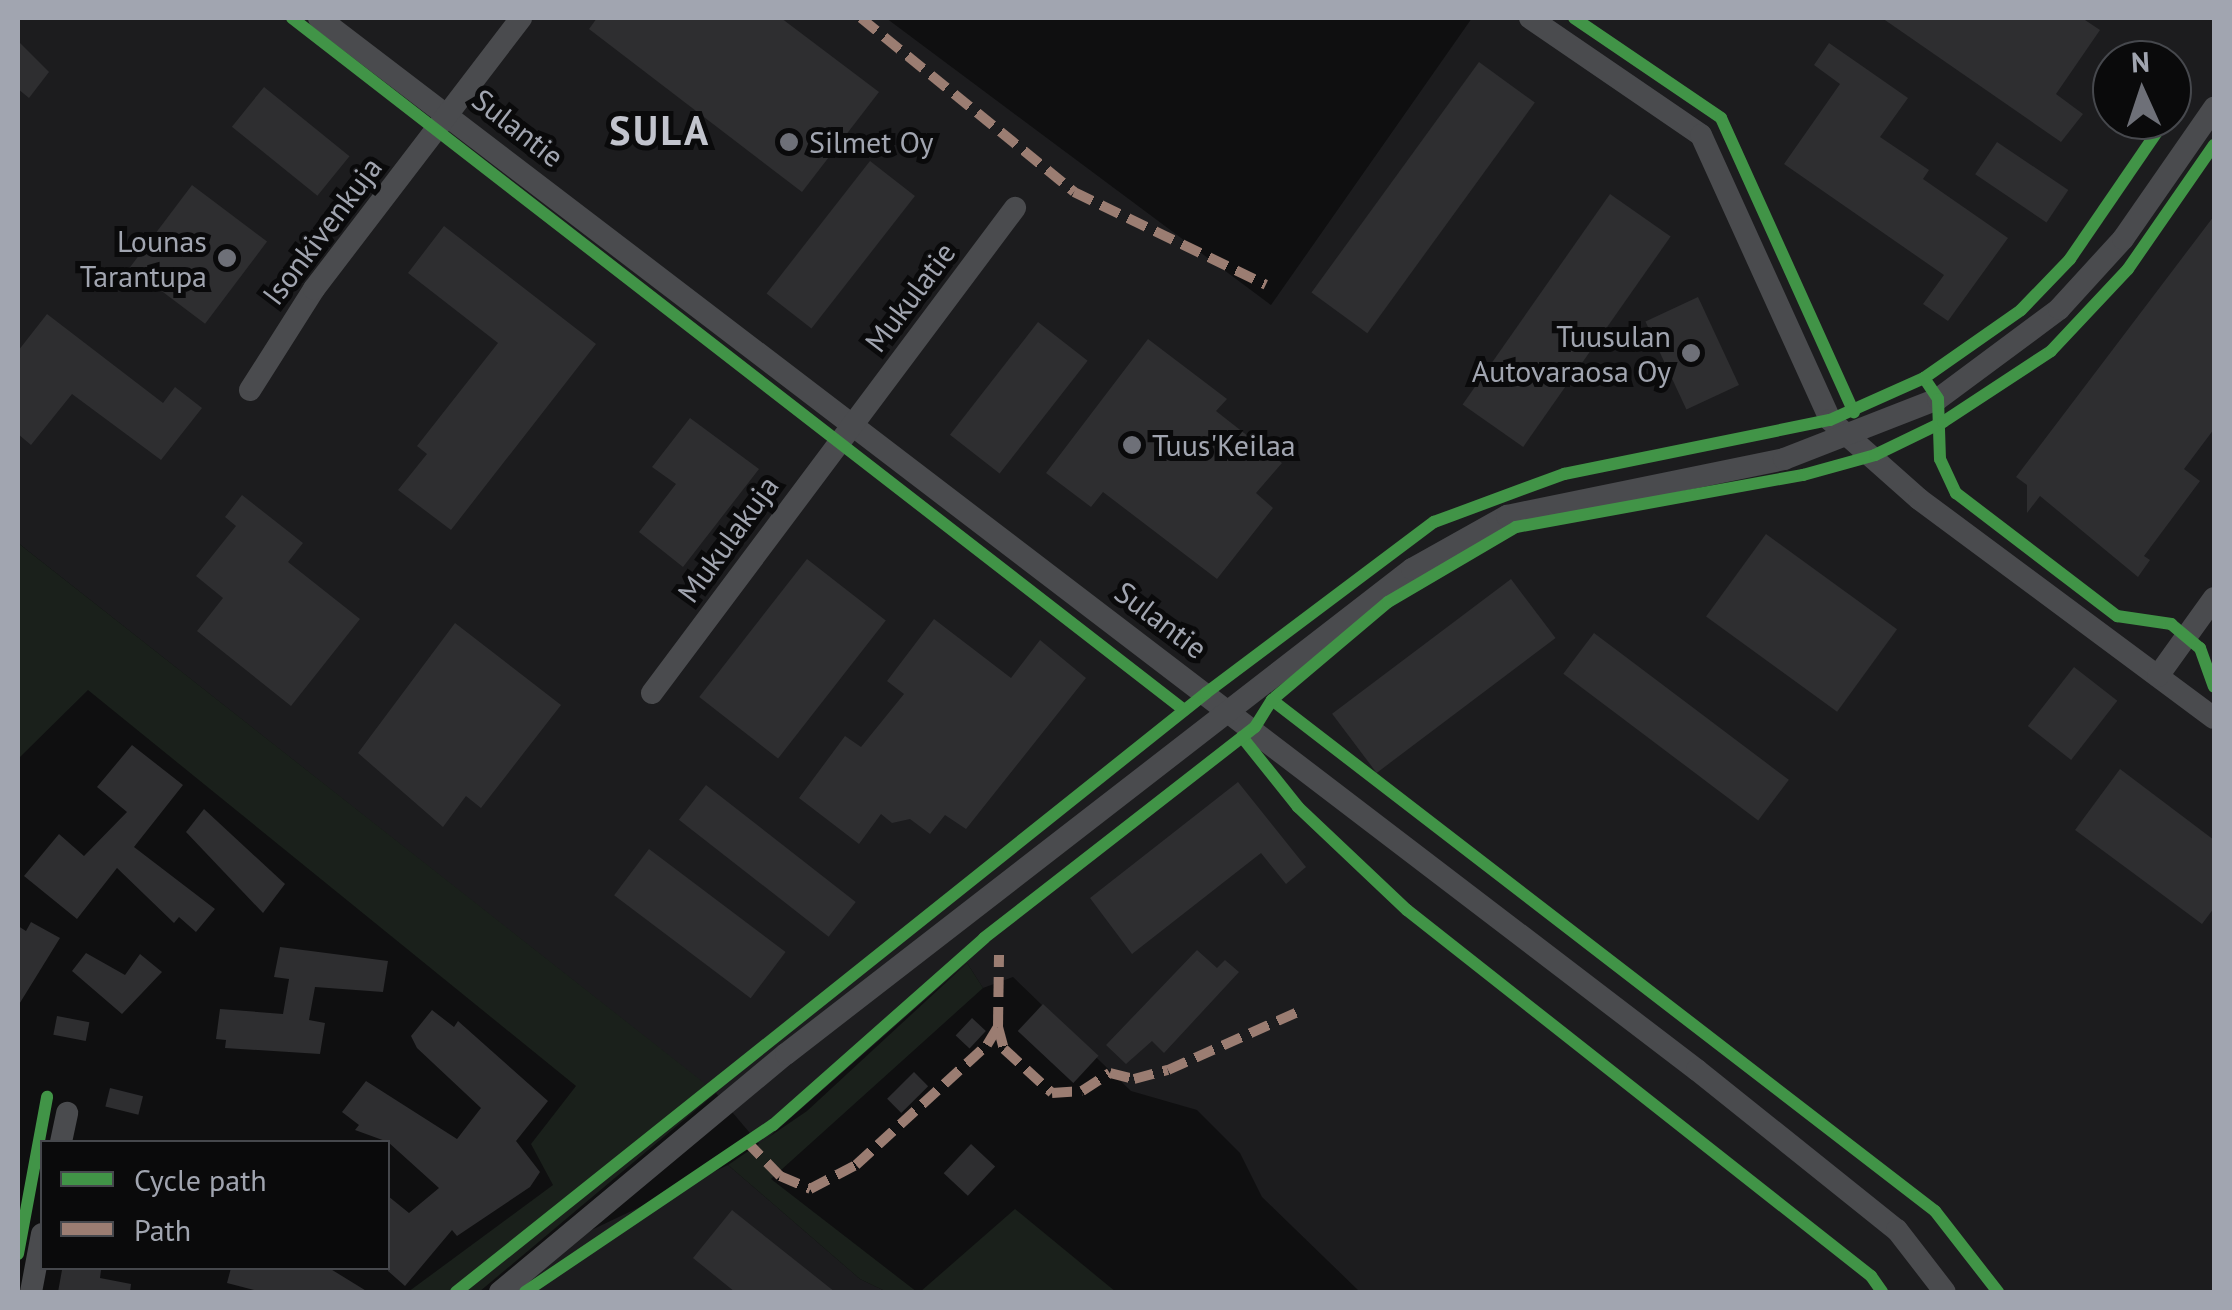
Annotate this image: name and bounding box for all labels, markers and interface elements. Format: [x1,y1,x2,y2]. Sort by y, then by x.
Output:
north arrow [2092,40,2192,140]
text: N [2130,43,2151,80]
street label: Sulantie [465,81,571,175]
district label: SULA [609,106,711,154]
place label: Silmet Oy [809,124,934,160]
marker: Silmet Oy [778,131,800,153]
street label: Isonkivenkuja [255,150,389,312]
place label: Lounas Tarantupa [80,223,207,294]
street label: Mukulatie [857,235,963,359]
marker: Lounas Tarantupa [216,247,238,269]
place label: Tuusulan Autovaraosa Oy [1472,318,1671,388]
marker: Tuusulan Autovaraosa Oy [1680,342,1702,364]
place label: Tuus'Keilaa [1152,427,1296,463]
marker: Tuus'Keilaa [1121,434,1143,456]
street label: Mukulakuja [670,469,786,609]
street label: Sulantie [1108,574,1214,666]
legend [40,1140,390,1270]
text: Cycle path [134,1160,267,1199]
text: Path [134,1210,191,1249]

